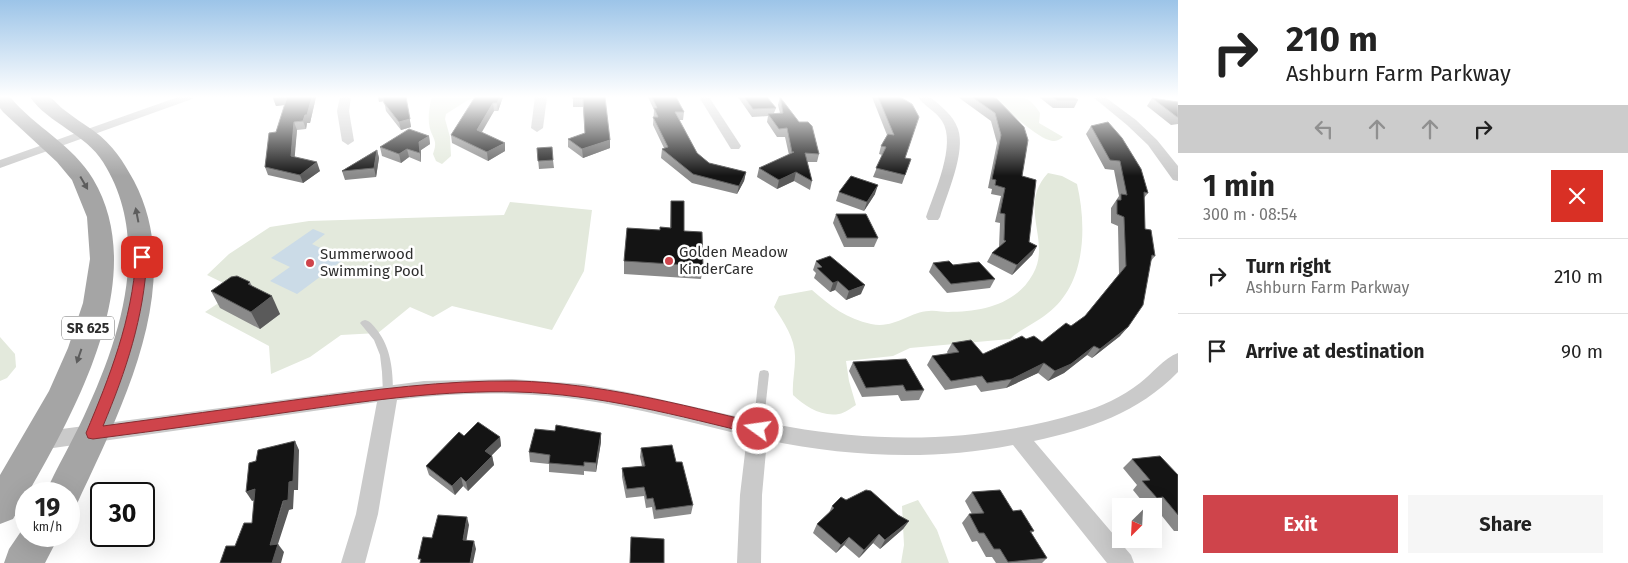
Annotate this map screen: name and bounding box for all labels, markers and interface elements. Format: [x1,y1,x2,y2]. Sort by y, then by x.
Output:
text: 210 m [1286,18,1378,60]
icon: right [1203,20,1268,85]
text: Ashburn Farm Parkway [1286,60,1511,87]
icon: left [1310,115,1338,143]
icon: ahead [1363,115,1391,143]
icon: ahead [1416,115,1444,143]
icon: right [1469,115,1497,143]
text: 1 min [1203,168,1275,204]
button: close [1551,170,1603,222]
one-way arrow [80,176,89,189]
text: 300 m · 08:54 [1203,205,1297,224]
one-way arrow [132,207,140,223]
pin [121,236,163,278]
icon: arrive [128,243,156,271]
place label: Golden Meadow KinderCare [679,243,788,278]
place label: Summerwood Swimming Pool [320,245,424,280]
marker: Golden Meadow KinderCare [663,255,675,267]
text: Turn right [1246,255,1331,278]
marker: Summerwood Swimming Pool [304,257,316,269]
icon: right [1203,262,1231,290]
text: 210 m [1554,265,1603,288]
text: Ashburn Farm Parkway [1246,278,1409,297]
road number: SR 625 [62,316,114,339]
icon: arrive [1203,337,1231,365]
text: Arrive at destination [1246,340,1425,363]
text: 90 m [1561,340,1603,363]
one-way arrow [75,349,83,364]
position arrow [731,402,783,454]
speed limit sign: 30 [90,482,155,547]
text: 19 [35,493,60,523]
button: Exit [1203,495,1398,553]
button: Share [1408,495,1603,553]
north arrow [1112,498,1162,548]
map controls [1112,498,1162,548]
text: km/h [33,520,62,534]

